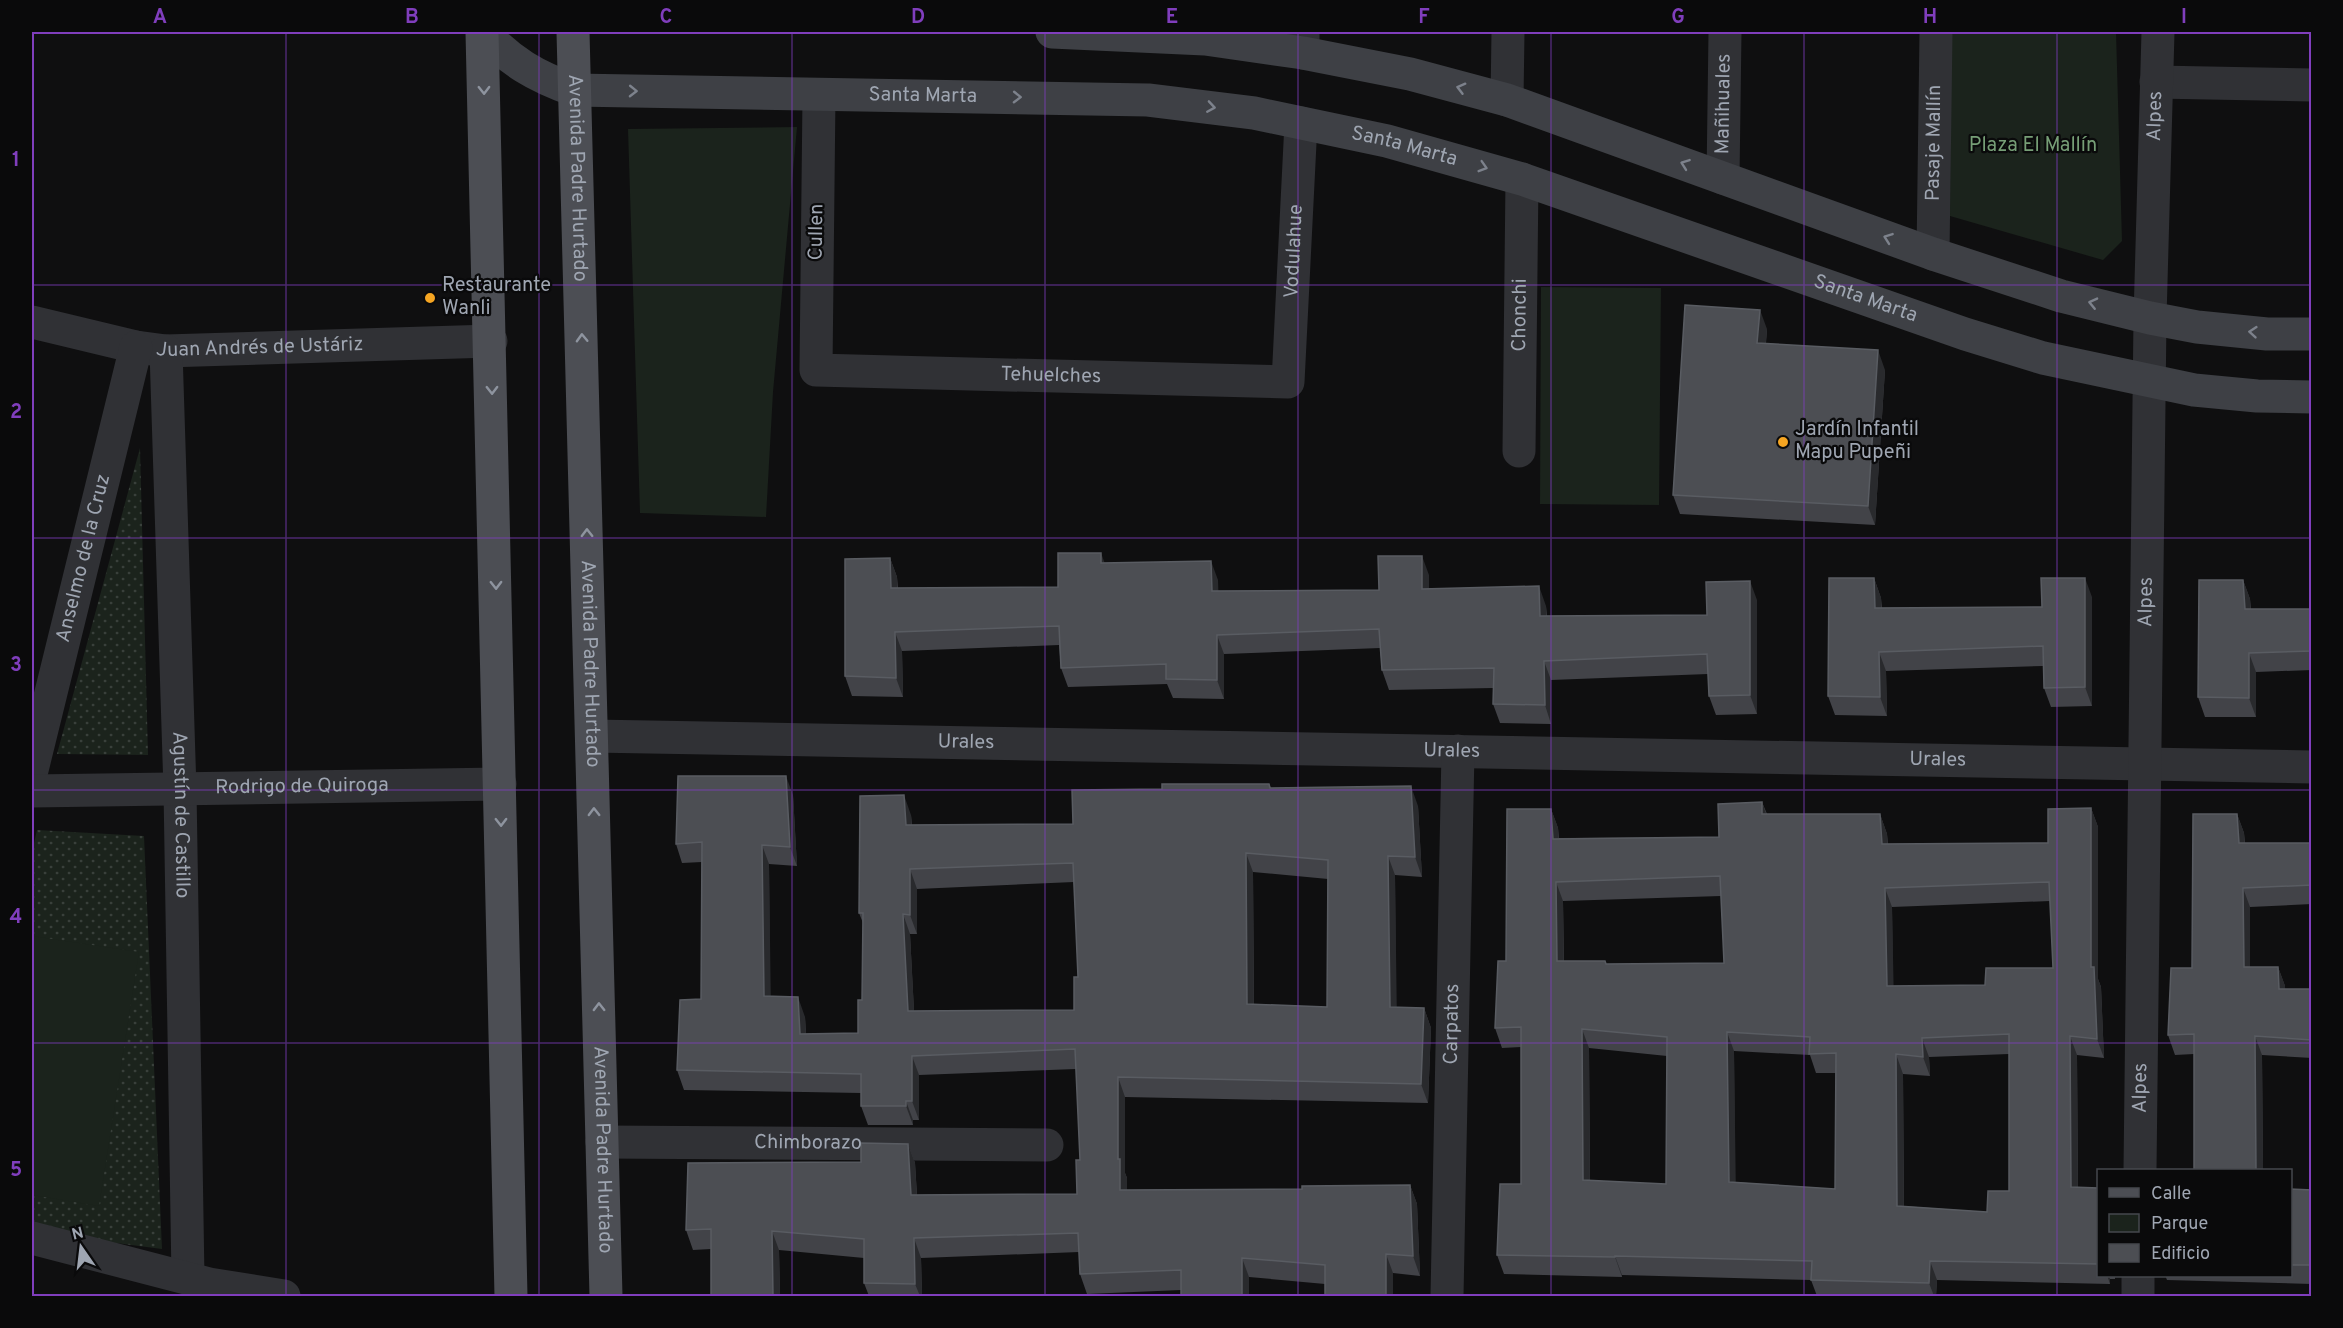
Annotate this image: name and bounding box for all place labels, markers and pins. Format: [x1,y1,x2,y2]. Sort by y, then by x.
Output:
place label: Restaurante Wanli [442,273,551,322]
marker: Restaurante Wanli [423,291,437,305]
place label: Jardín Infantil Mapu Pupeñi [1795,417,1919,466]
marker: Jardín Infantil Mapu Pupeñi [1776,435,1790,449]

